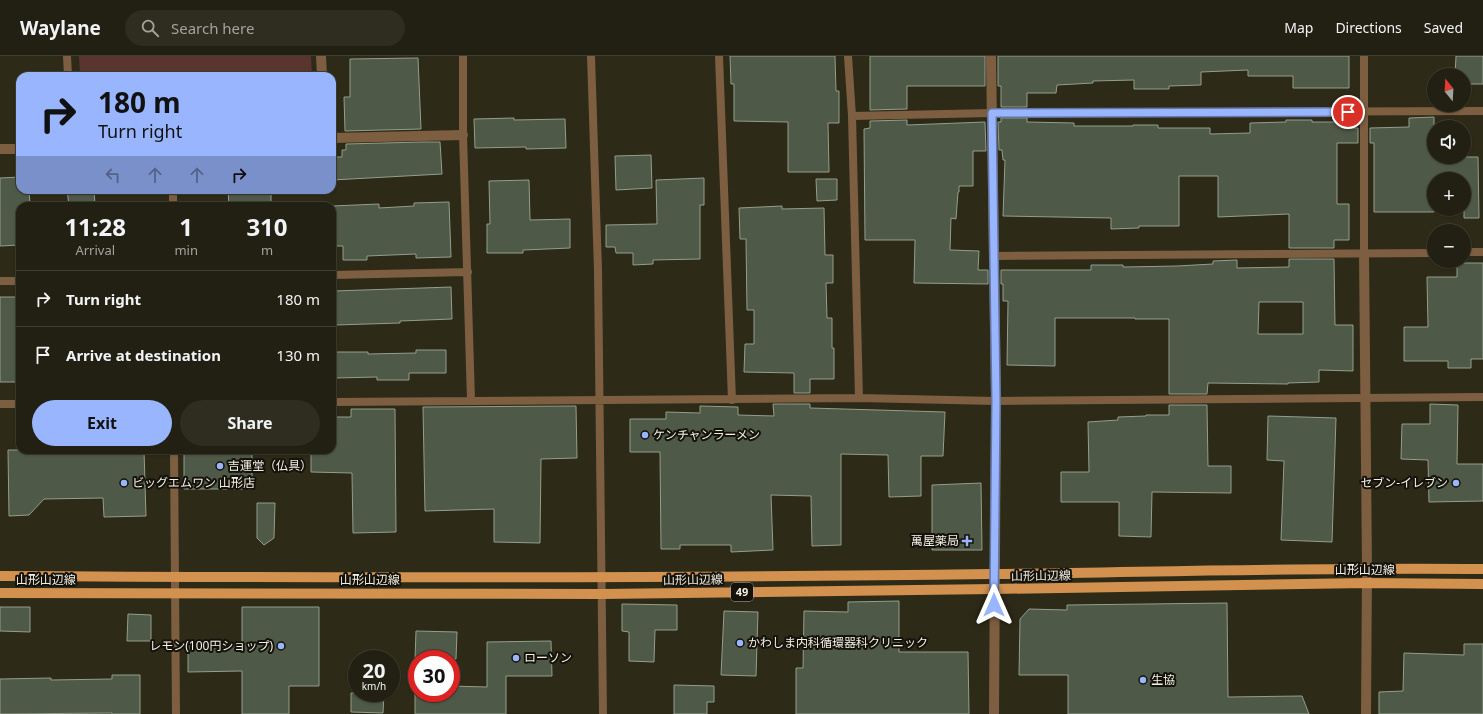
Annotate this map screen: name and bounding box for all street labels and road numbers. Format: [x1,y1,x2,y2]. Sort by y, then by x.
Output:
street label: 山形山辺線 [1335,561,1395,578]
street label: 山形山辺線 [1011,566,1071,585]
street label: 山形山辺線 [663,570,723,589]
street label: 山形山辺線 [16,571,76,588]
street label: 山形山辺線 [340,571,400,588]
road number: 49 [731,583,753,601]

